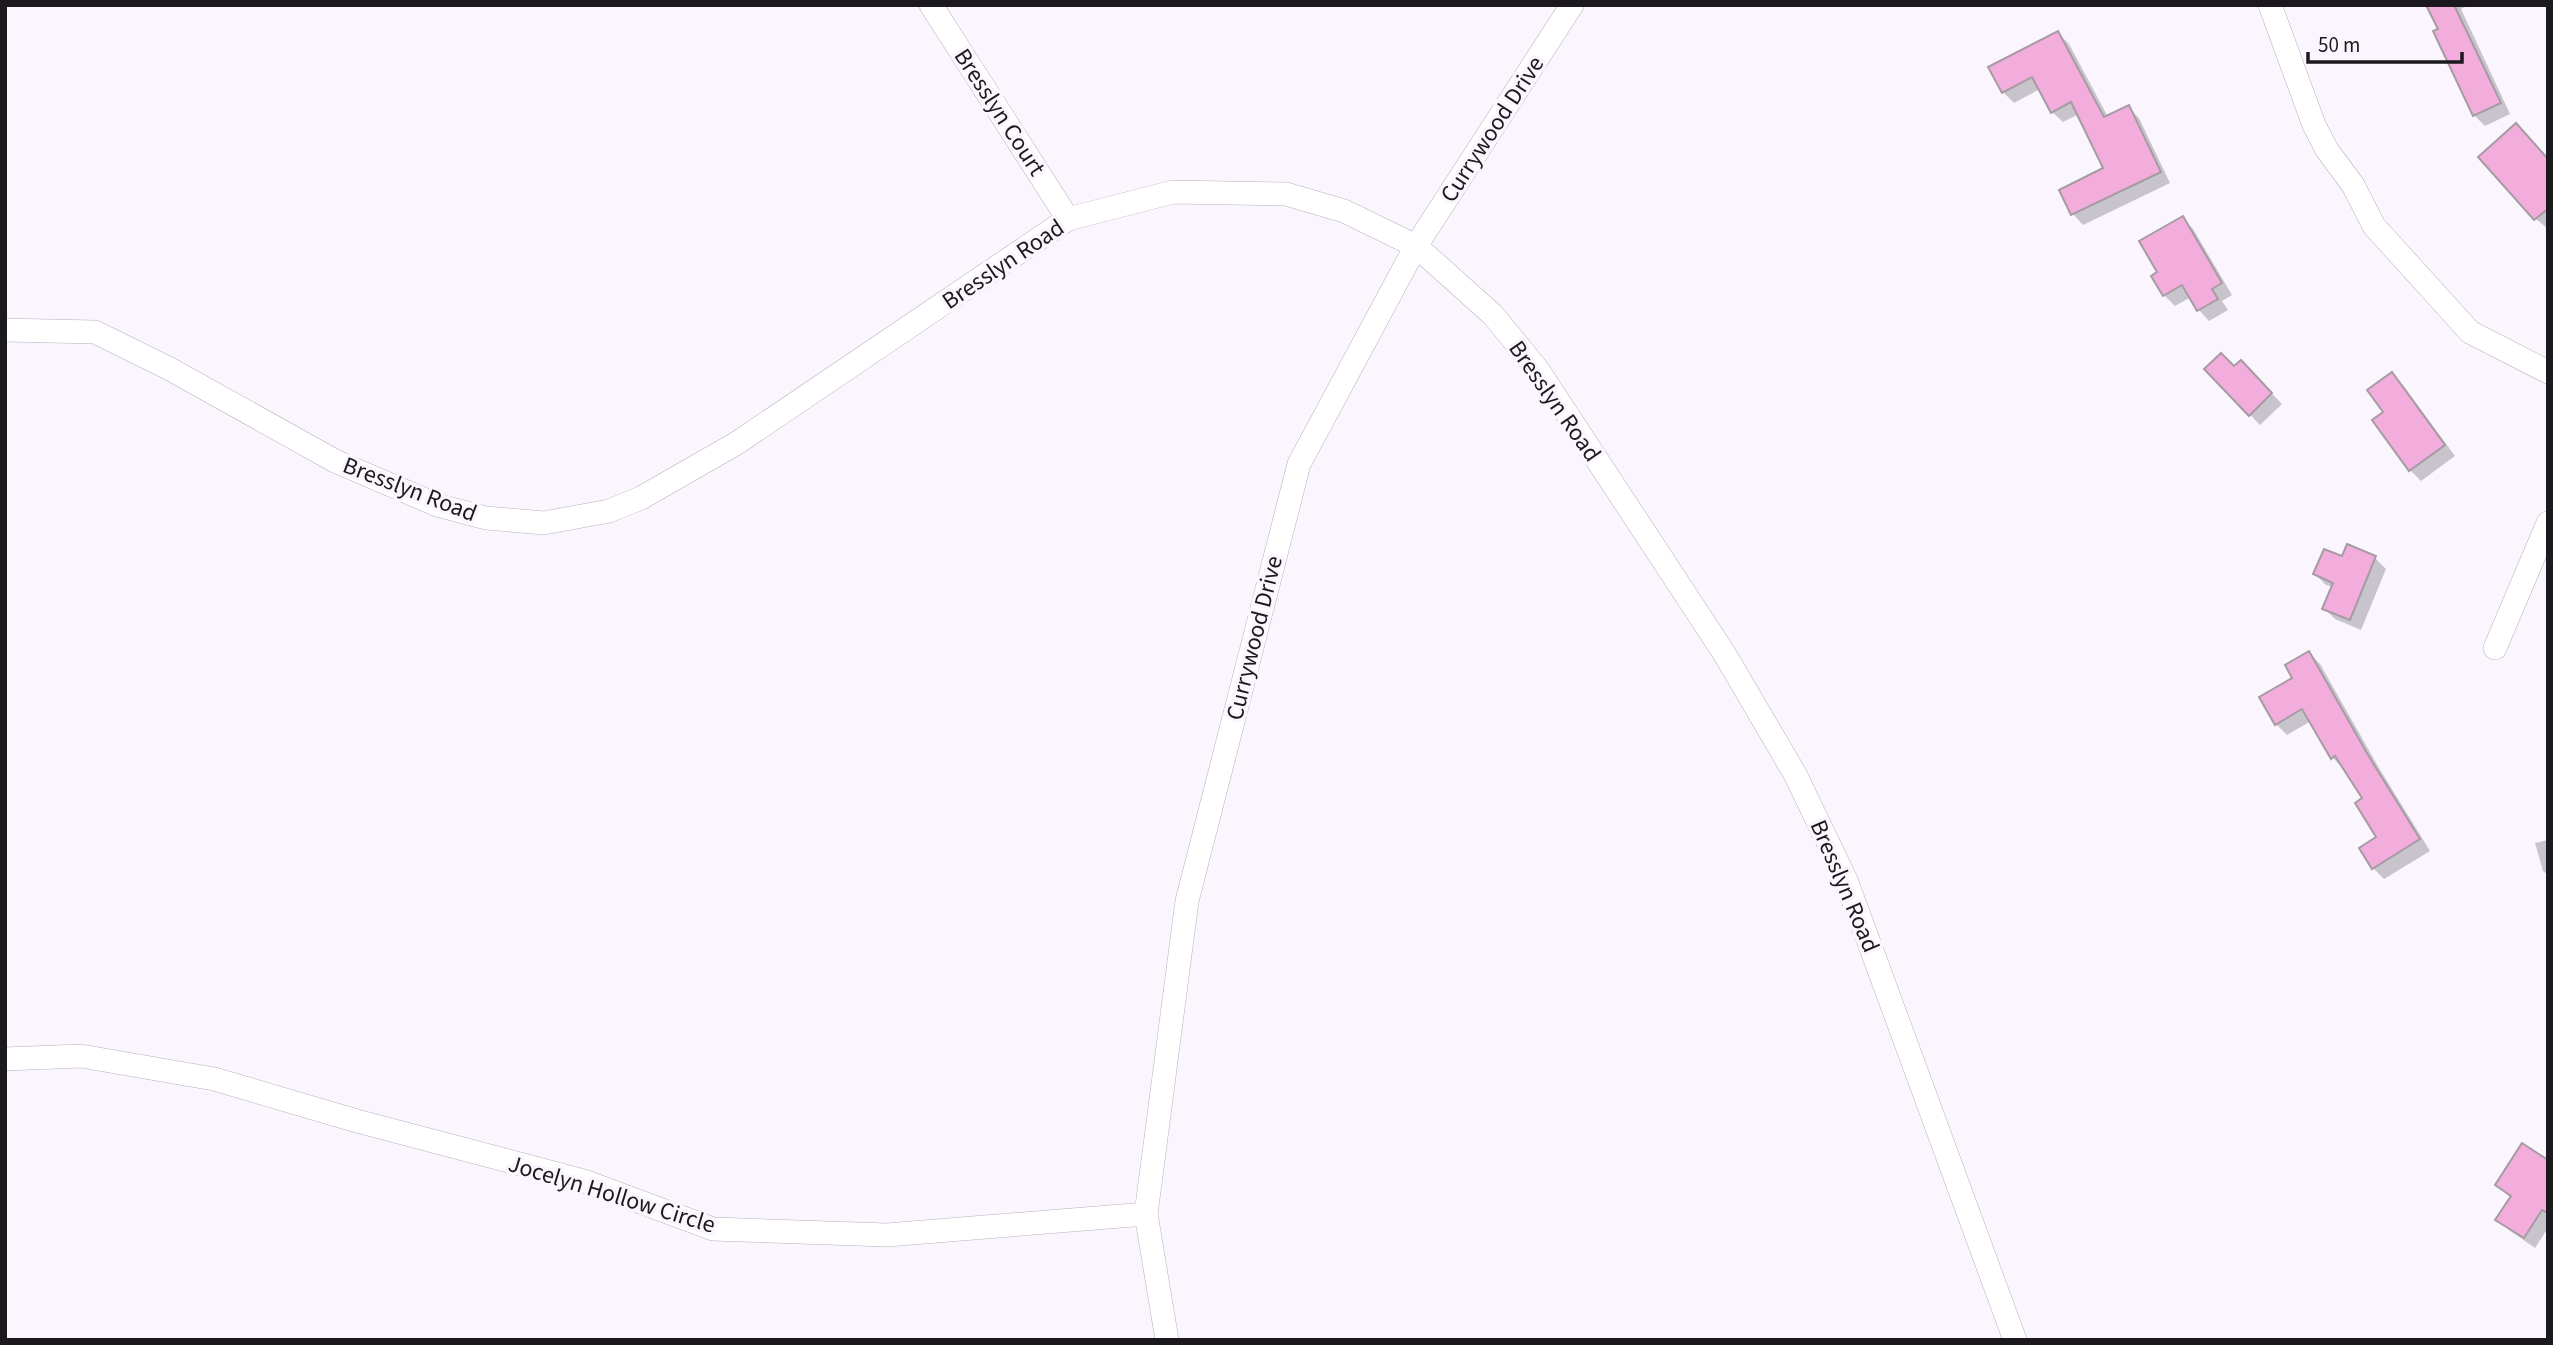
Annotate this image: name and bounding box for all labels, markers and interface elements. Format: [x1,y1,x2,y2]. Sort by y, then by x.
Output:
scale bar [2308,21,2462,65]
text: 50 m [2318,30,2360,60]
street label: Bresslyn Court [945,42,1054,183]
street label: Currywood Drive [1432,49,1553,209]
street label: Bresslyn Road [935,210,1072,318]
street label: Bresslyn Road [1500,334,1609,469]
street label: Bresslyn Road [338,448,482,531]
street label: Currywood Drive [1217,552,1292,724]
street label: Bresslyn Road [1801,814,1888,958]
street label: Jocelyn Hollow Circle [504,1146,720,1243]

